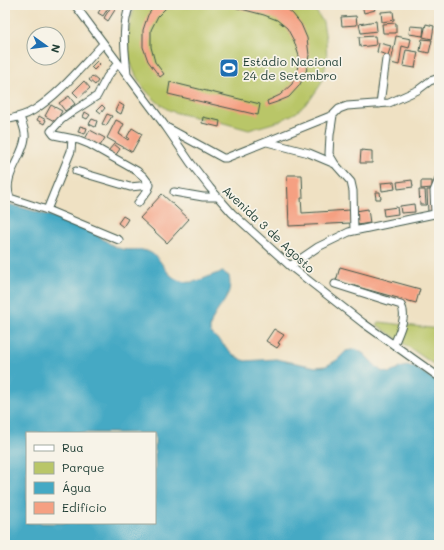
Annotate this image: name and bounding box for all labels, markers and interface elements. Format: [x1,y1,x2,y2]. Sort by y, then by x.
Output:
north arrow [26,26,66,66]
text: N [48,43,64,54]
place label: Estádio Nacional 24 de Setembro [243,53,342,83]
sports icon: Estádio Nacional 24 de Setembro [218,57,240,79]
street label: Avenida 3 de Agosto [219,182,319,276]
legend [26,432,156,524]
text: Rua [62,439,84,455]
text: Parque [62,459,105,475]
text: Água [62,479,91,495]
text: Edifício [62,499,106,515]

